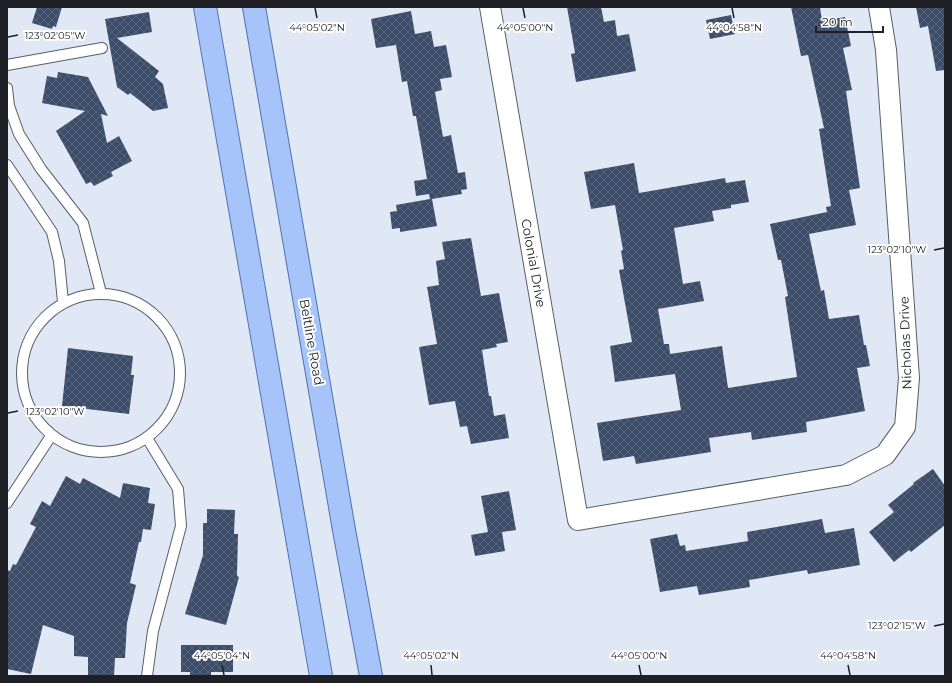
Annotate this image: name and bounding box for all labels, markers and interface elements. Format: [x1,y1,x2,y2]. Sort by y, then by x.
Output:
scale bar [816,8,883,34]
text: 20 m [822,14,853,29]
text: 44°05'02"N [289,21,345,34]
text: 44°05'00"N [497,21,553,34]
text: 44°04'58"N [706,21,762,34]
text: 123°02'05"W [25,29,85,42]
street label: Colonial Drive [518,217,550,309]
text: 123°02'10"W [868,243,926,256]
street label: Nicholas Drive [895,296,915,390]
street label: Beltline Road [297,298,327,386]
text: 123°02'10"W [26,405,84,418]
text: 123°02'15"W [868,619,926,632]
text: 44°05'04"N [194,649,250,662]
text: 44°05'02"N [403,649,459,662]
text: 44°05'00"N [611,649,667,662]
text: 44°04'58"N [820,649,876,662]

